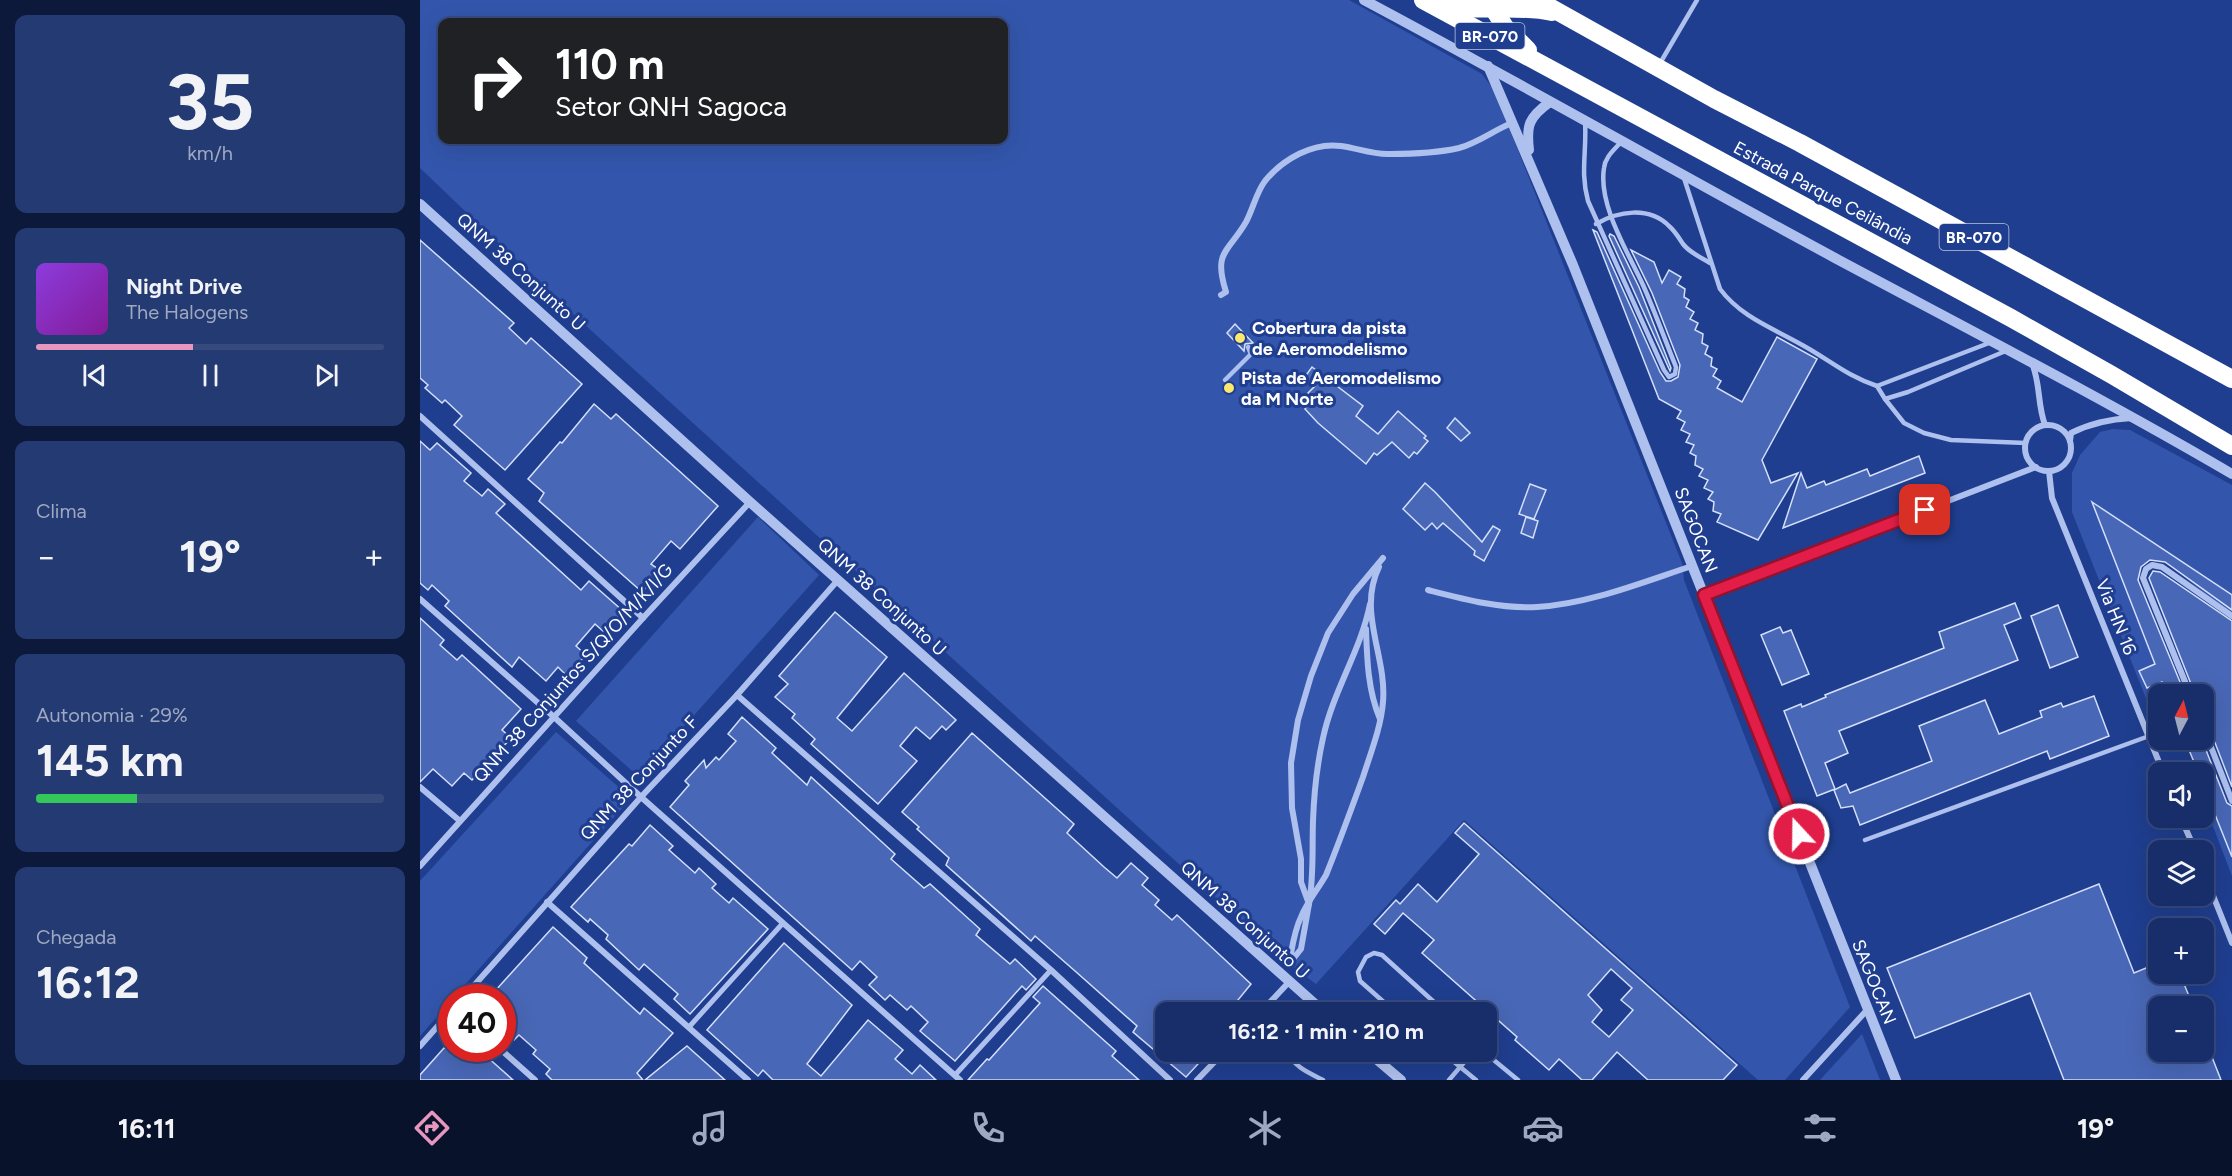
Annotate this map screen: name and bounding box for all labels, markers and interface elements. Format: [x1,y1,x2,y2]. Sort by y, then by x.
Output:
road number: BR-070 [1456,23,1524,49]
text: 110 m [555,39,664,90]
icon: right [456,42,534,120]
text: 35 [166,55,254,149]
text: Setor QNH Sagoca [555,90,787,123]
street label: Estrada Parque Ceilândia [1730,136,1916,250]
text: km/h [187,141,233,165]
street label: QNM 38 Conjunto U [452,208,590,336]
road number: BR-070 [1940,224,2008,250]
text: Night Drive [126,273,242,300]
text: The Halogens [126,300,248,324]
place label: Cobertura da pista de Aeromodelismo [1252,317,1407,360]
marker: Cobertura da pista de Aeromodelismo [1233,331,1247,345]
icon: previous [78,359,111,392]
icon: pause [194,359,227,392]
icon: next [310,359,343,392]
place label: Pista de Aeromodelismo da M Norte [1241,367,1441,410]
marker: Pista de Aeromodelismo da M Norte [1222,381,1236,395]
street label: SAGOCAN [1670,484,1722,576]
pin [1899,484,1950,535]
icon: arrive [1908,493,1941,526]
text: Clima [36,499,87,523]
text: 19° [179,529,241,583]
street label: QNM 38 Conjunto U [813,533,951,661]
text: − [36,537,57,576]
text: + [363,537,384,576]
street label: QNM 38 Conjuntos S/Q/O/M/K/I/G [469,559,677,787]
street label: Via HN 16 [2091,576,2141,658]
north arrow [2148,684,2214,750]
map controls [2148,684,2214,1062]
text: Autonomia · 29% [36,703,188,727]
street label: QNM 38 Conjunto F [575,711,703,845]
text: 145 km [36,733,184,787]
button: sound [2148,762,2214,828]
position arrow [1767,802,1831,866]
button: layers [2148,840,2214,906]
street label: QNM 38 Conjunto U [1176,856,1314,984]
button: + [2148,918,2214,984]
text: Chegada [36,925,116,949]
street label: SAGOCAN [1847,936,1901,1028]
text: 16:12 [36,955,140,1009]
speed limit sign: 40 [438,984,516,1062]
button: − [2148,996,2214,1062]
text: 16:12 · 1 min · 210 m [1228,1018,1424,1045]
icon: directions [411,1107,453,1149]
icon: music [689,1107,731,1149]
icon: phone [967,1107,1009,1149]
icon: climate [1244,1107,1286,1149]
icon: car [1522,1107,1564,1149]
icon: filters [1799,1107,1841,1149]
text: 16:11 [118,1112,176,1145]
text: 19° [2077,1112,2114,1145]

